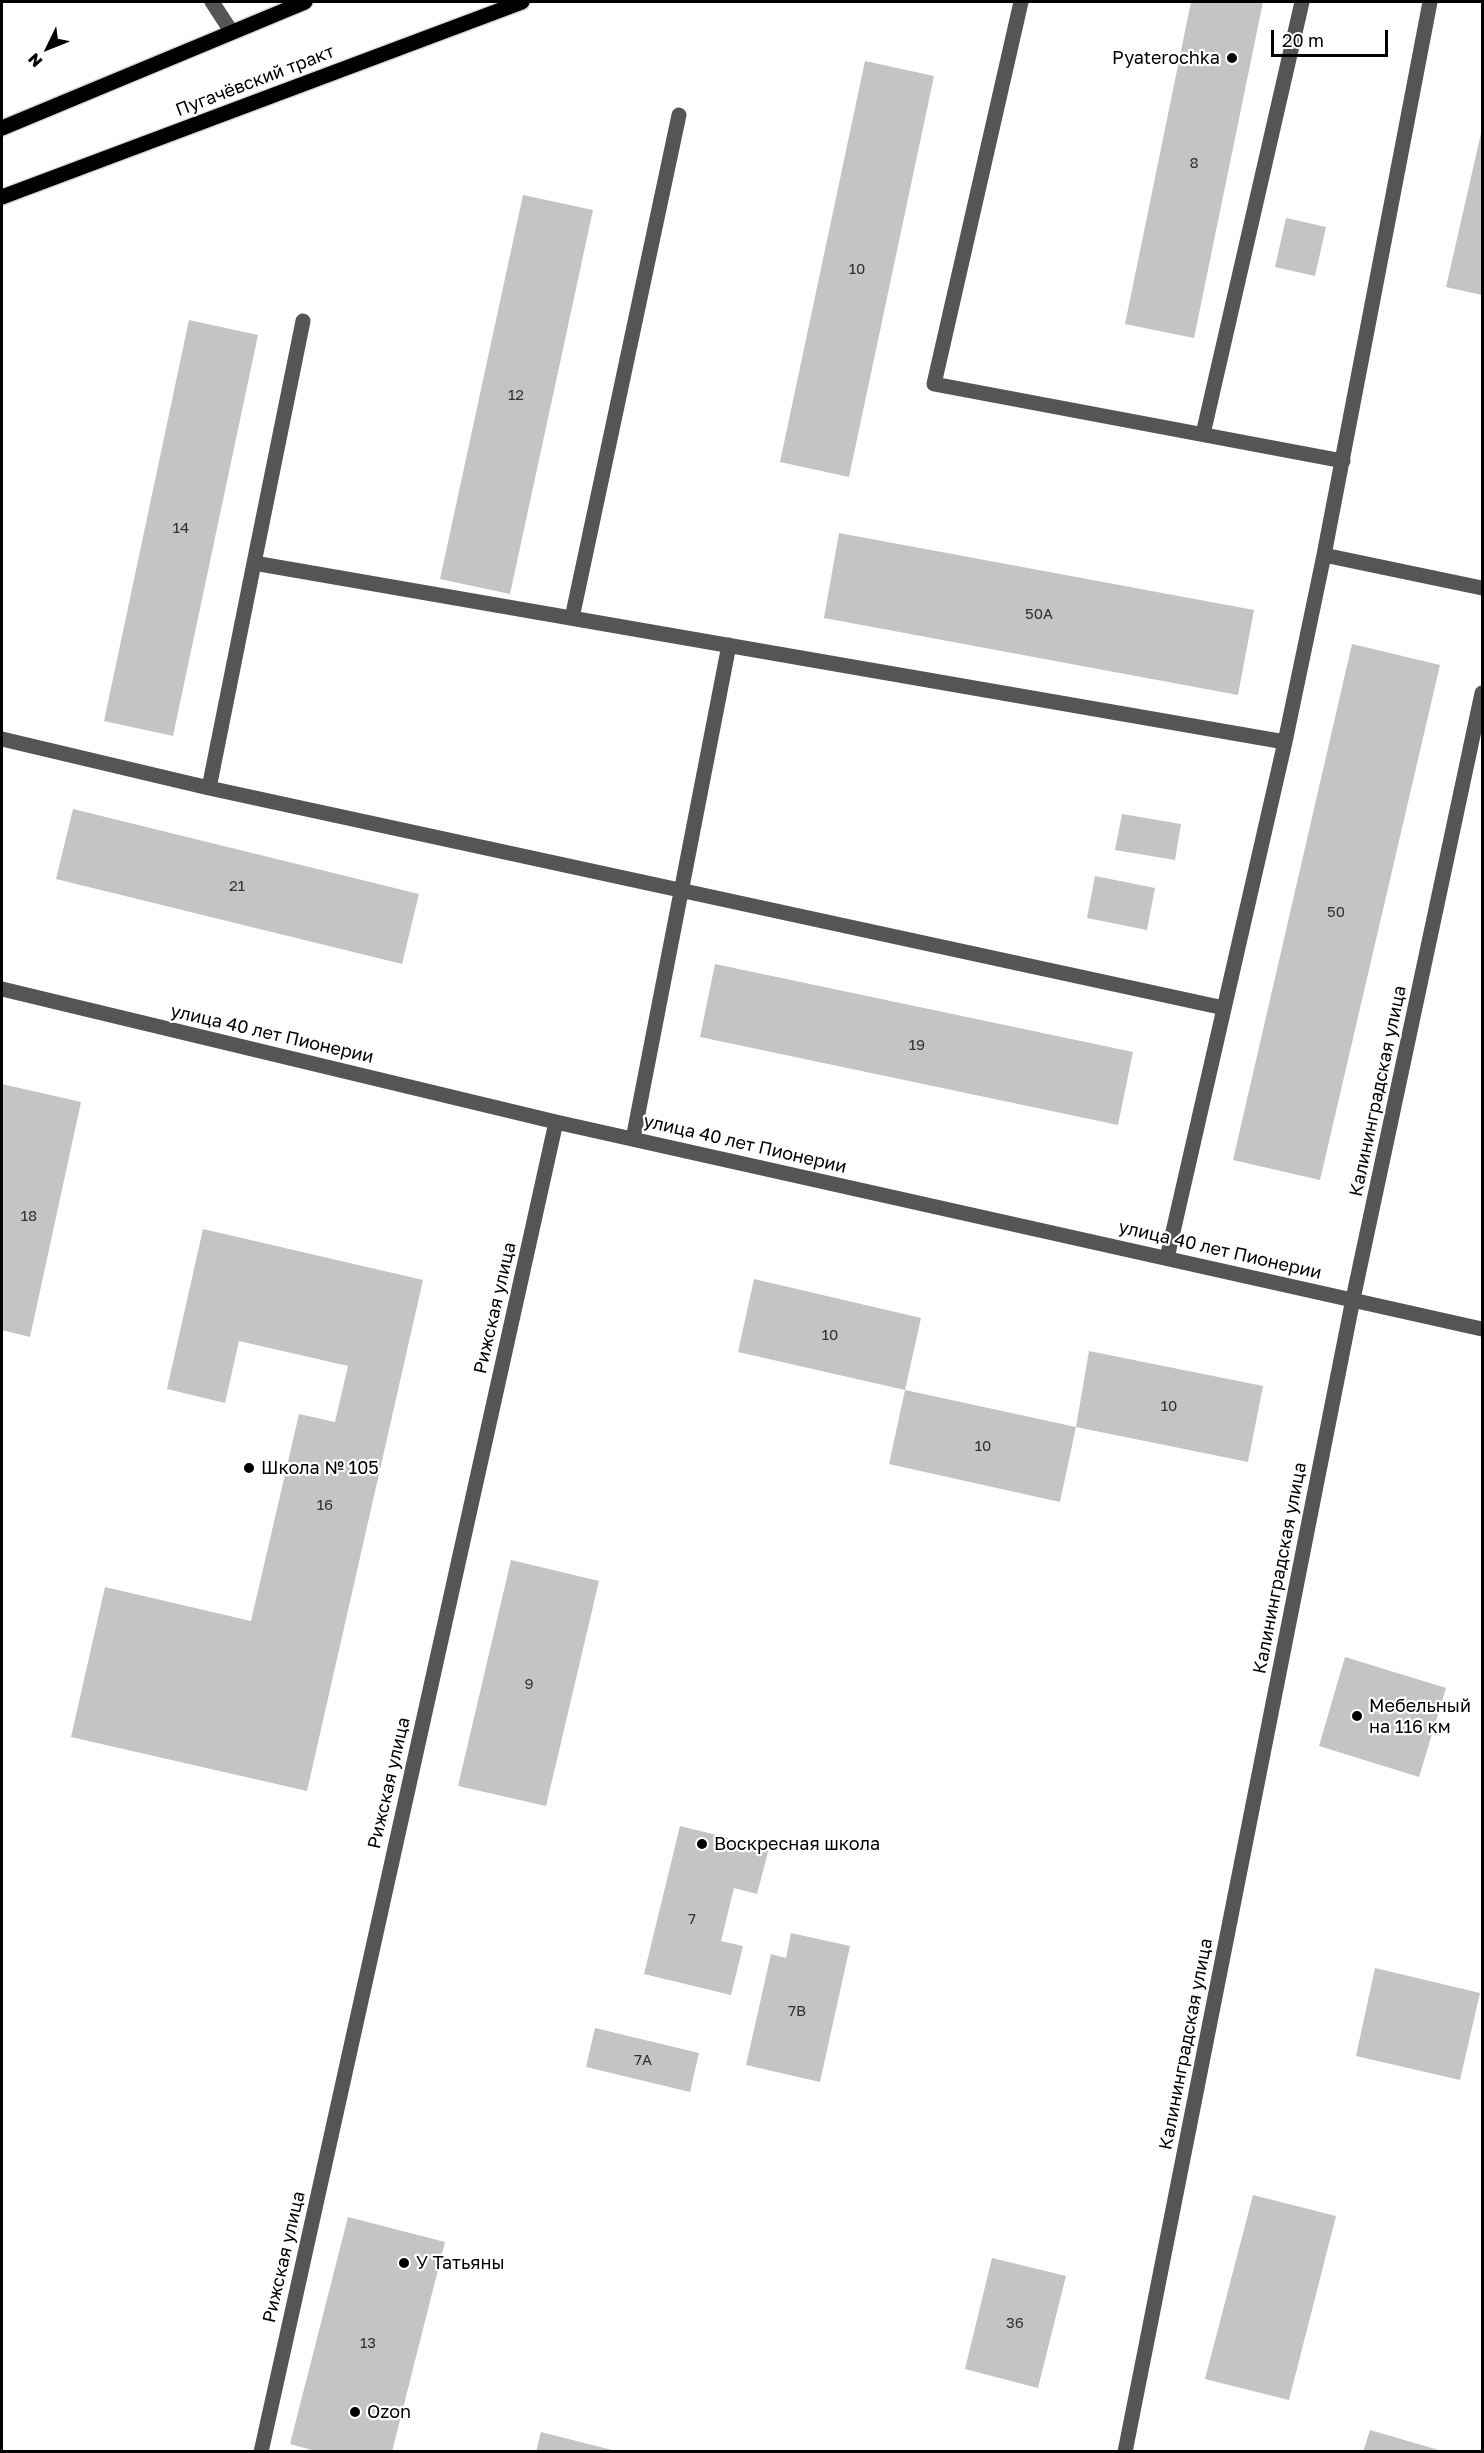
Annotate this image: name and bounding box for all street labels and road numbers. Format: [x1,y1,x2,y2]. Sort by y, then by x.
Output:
street label: Пугачёвский тракт [173,41,337,121]
street label: Калининградская улица [1345,984,1411,1198]
street label: улица 40 лет Пионерии [168,1000,376,1068]
street label: улица 40 лет Пионерии [641,1110,849,1178]
street label: улица 40 лет Пионерии [1116,1216,1324,1284]
street label: Рижская улица [469,1240,521,1376]
street label: Калининградская улица [1249,1460,1311,1676]
street label: Рижская улица [363,1715,415,1851]
street label: Калининградская улица [1155,1936,1217,2152]
street label: Рижская улица [258,2189,310,2325]

